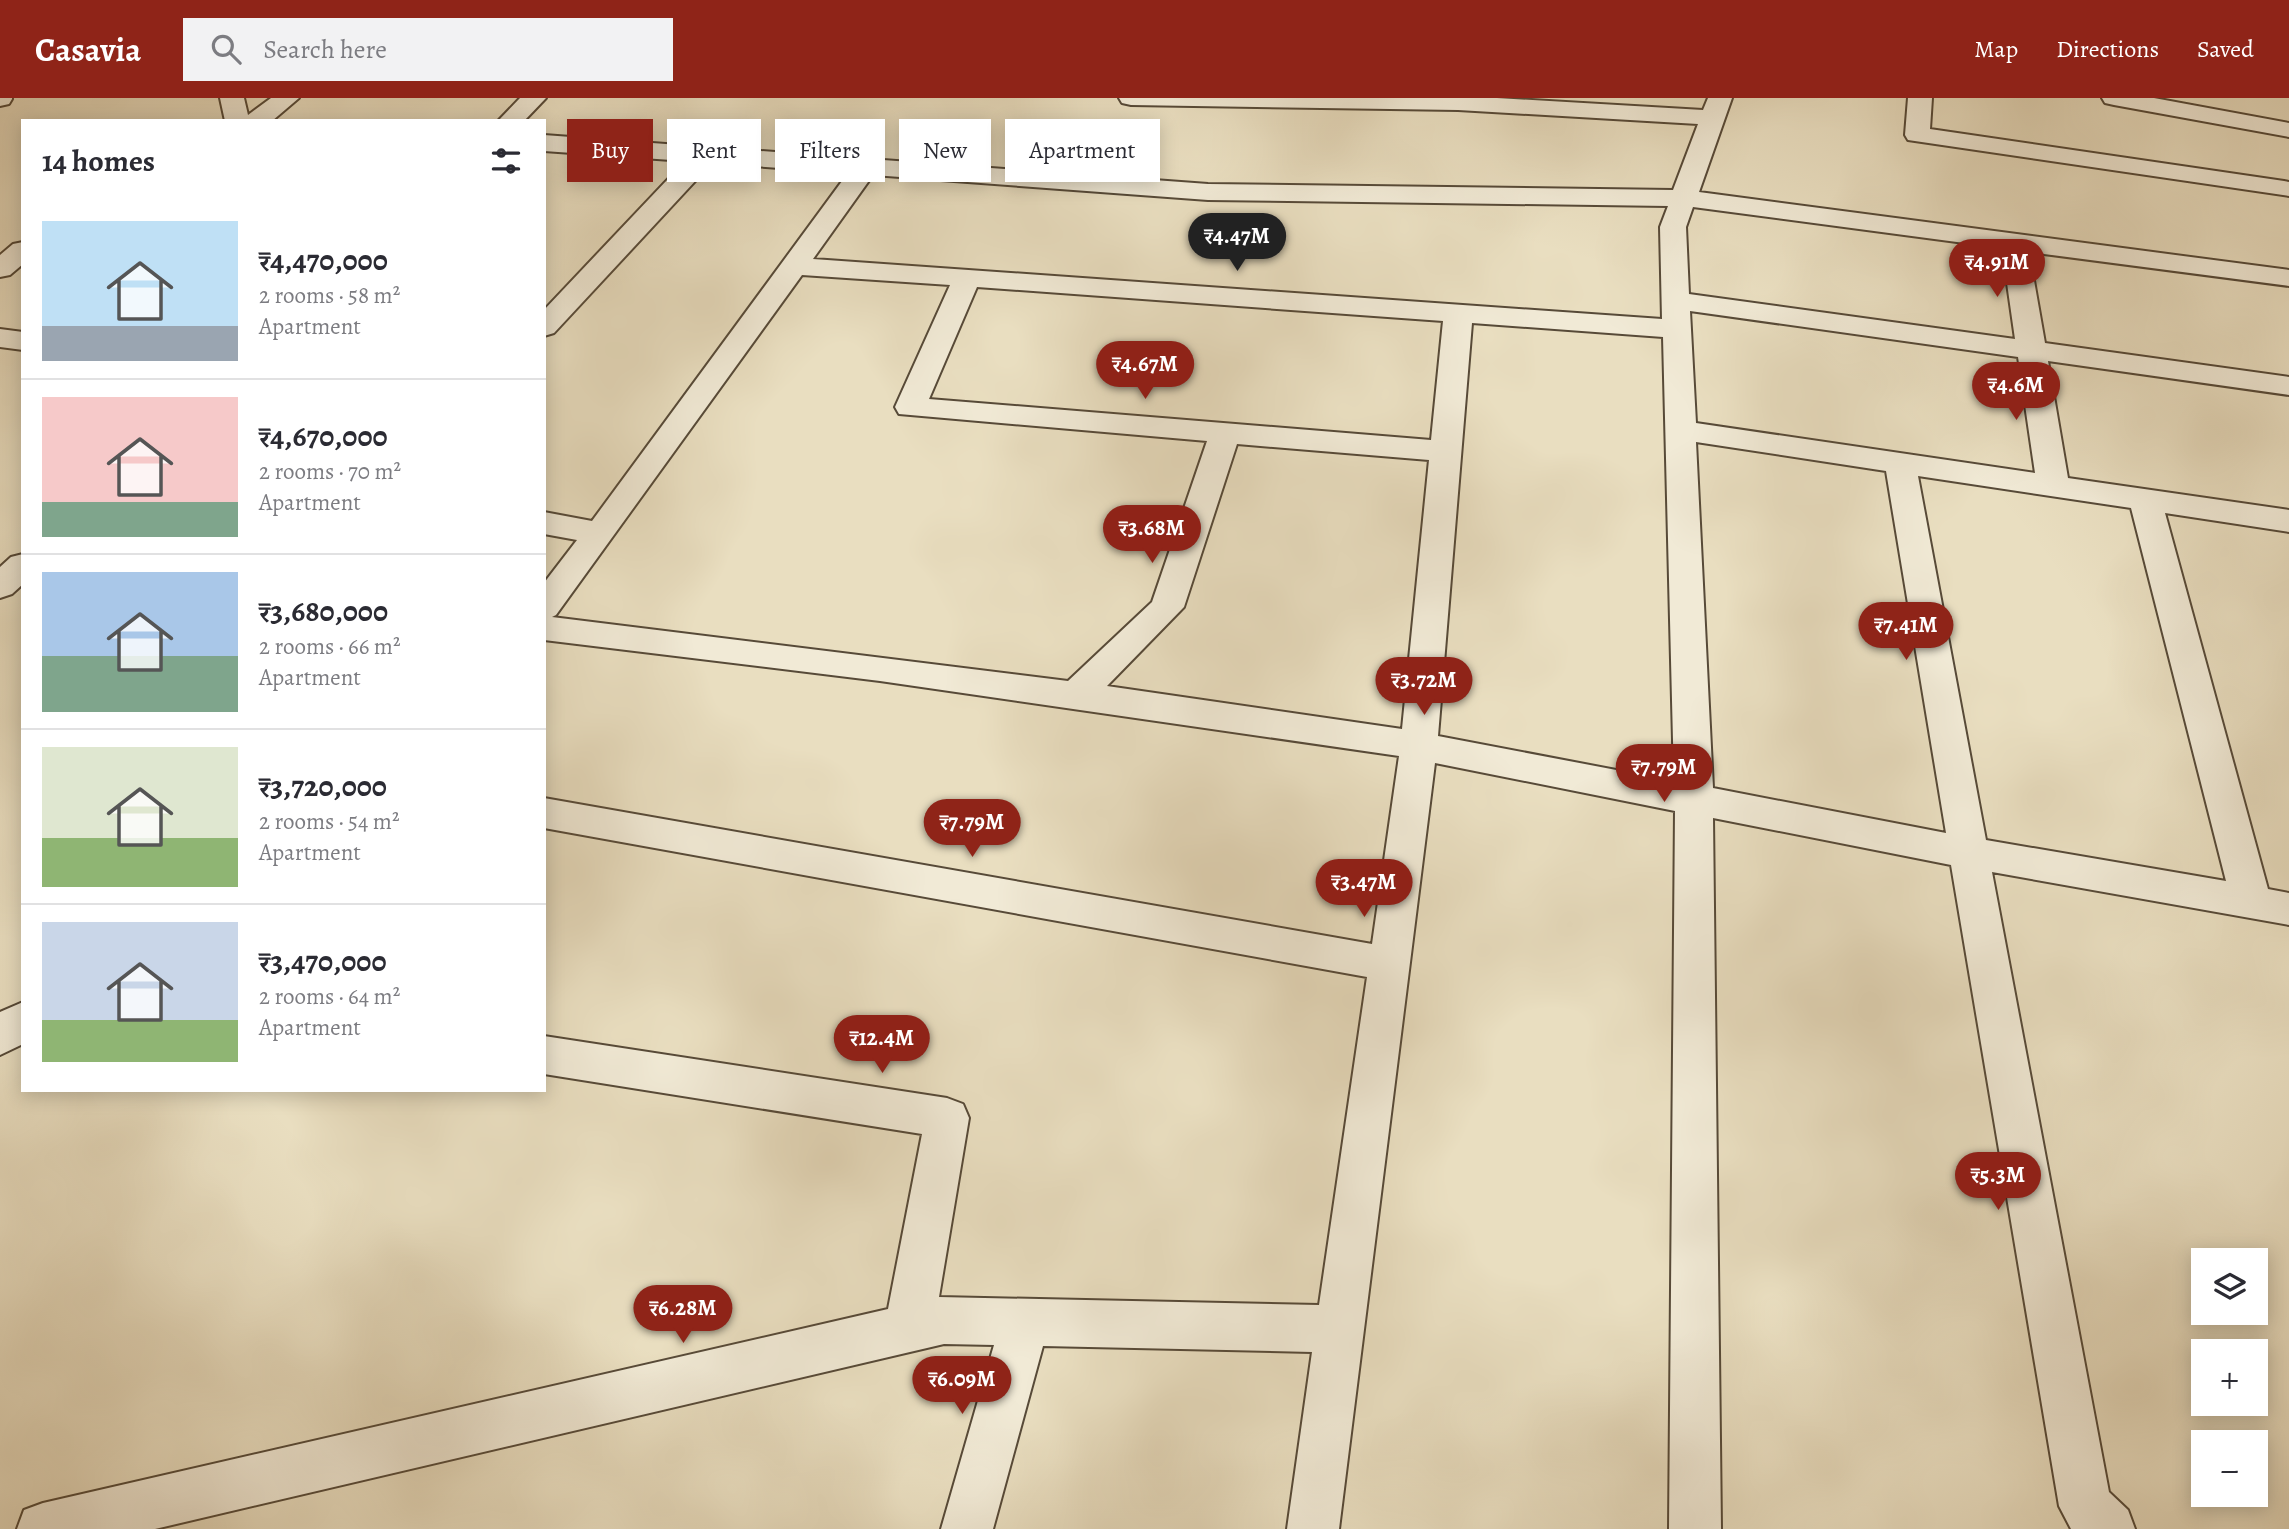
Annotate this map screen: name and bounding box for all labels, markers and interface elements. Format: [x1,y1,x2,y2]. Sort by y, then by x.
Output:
search box [183,18,673,81]
text: Casavia [35,27,141,72]
icon: search [207,30,245,68]
text: Search here [263,32,387,67]
text: Map [1974,33,2018,65]
text: Directions [2056,33,2159,65]
text: Saved [2197,33,2254,65]
chip: Buy [567,119,653,182]
chip: Rent [667,119,761,182]
chip: Filters [775,119,885,182]
chip: New [899,119,991,182]
chip: Apartment [1005,119,1160,182]
text: 14 homes [42,141,155,181]
icon: filters [487,142,525,180]
pin: ₹4.47M [1180,214,1294,273]
text: ₹4.47M [1204,220,1270,251]
text: ₹4,470,000 [259,240,388,280]
pin: ₹4.91M [1940,240,2054,299]
text: ₹4.91M [1965,246,2029,277]
icon: home [98,249,182,333]
text: 2 rooms · 58 m² [259,280,400,311]
text: Apartment [259,311,361,342]
pin: ₹4.67M [1088,342,1202,401]
text: ₹4.67M [1112,348,1178,379]
pin: ₹4.6M [1967,362,2065,422]
text: ₹4.6M [1988,369,2044,400]
text: ₹4,670,000 [259,416,388,456]
icon: home [98,425,182,509]
text: 2 rooms · 70 m² [259,456,401,487]
text: Apartment [259,487,361,518]
pin: ₹3.68M [1095,505,1209,565]
text: ₹3.68M [1119,512,1185,543]
text: ₹3,680,000 [259,591,388,631]
icon: home [98,600,182,684]
pin: ₹7.41M [1849,602,1963,662]
text: ₹7.41M [1874,609,1938,640]
text: 2 rooms · 66 m² [259,631,401,662]
pin: ₹3.72M [1367,658,1481,717]
text: Apartment [259,662,361,693]
text: ₹3.72M [1391,664,1457,695]
pin: ₹7.79M [1607,744,1721,804]
text: ₹7.79M [1632,751,1696,782]
text: ₹3,720,000 [259,766,387,806]
icon: home [98,775,182,859]
pin: ₹7.79M [915,800,1029,859]
text: 2 rooms · 54 m² [259,806,400,837]
text: ₹7.79M [940,806,1004,837]
text: Apartment [259,837,361,868]
pin: ₹3.47M [1307,860,1421,919]
text: ₹3.47M [1332,866,1396,897]
text: ₹3,470,000 [259,941,387,981]
icon: home [98,950,182,1034]
text: 2 rooms · 64 m² [259,981,400,1012]
text: Apartment [259,1012,361,1043]
pin: ₹12.4M [825,1016,939,1075]
text: ₹12.4M [850,1022,914,1053]
pin: ₹5.3M [1949,1152,2047,1212]
text: ₹5.3M [1971,1159,2025,1190]
map controls [2191,1248,2268,1507]
button: layers [2191,1248,2268,1325]
pin: ₹6.28M [626,1286,740,1345]
text: ₹6.28M [649,1292,717,1323]
button: + [2191,1339,2268,1416]
pin: ₹6.09M [905,1356,1019,1416]
text: ₹6.09M [928,1363,996,1394]
button: − [2191,1430,2268,1507]

